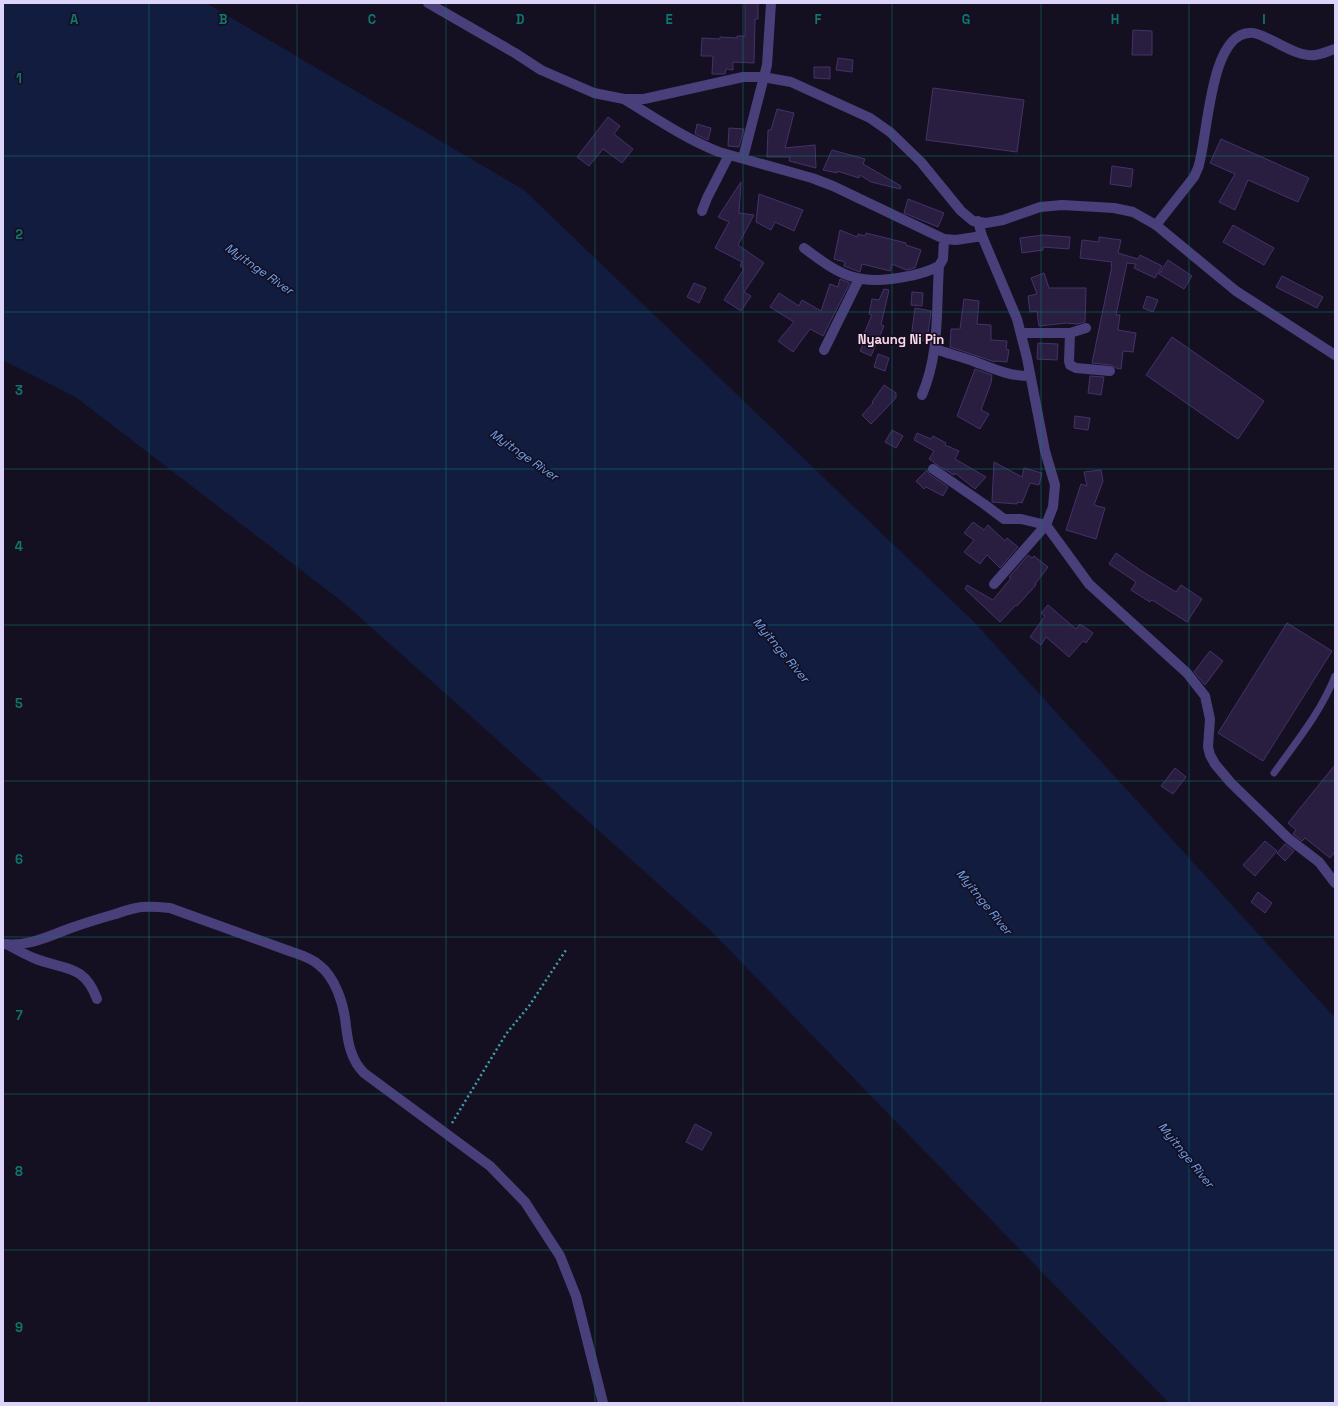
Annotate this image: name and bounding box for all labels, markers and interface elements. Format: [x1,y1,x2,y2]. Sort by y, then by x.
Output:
text: A [70,11,79,28]
text: B [219,11,228,28]
text: C [368,11,376,28]
text: D [516,11,525,28]
text: E [665,11,673,28]
text: F [815,11,822,28]
text: G [962,11,970,28]
text: H [1111,11,1119,28]
text: I [1262,11,1266,28]
text: 1 [16,70,22,87]
text: 2 [15,226,23,243]
water label: Myitnge River [222,240,297,299]
district label: Nyaung Ni Pin [858,331,944,348]
text: 3 [15,382,23,399]
water label: Myitnge River [487,426,562,485]
text: 4 [15,538,23,555]
water label: Myitnge River [749,614,814,687]
text: 5 [15,695,23,712]
text: 6 [15,851,23,868]
water label: Myitnge River [953,866,1016,939]
text: 7 [15,1007,23,1024]
water label: Myitnge River [1155,1119,1218,1192]
text: 8 [15,1163,23,1180]
text: 9 [15,1319,23,1336]

